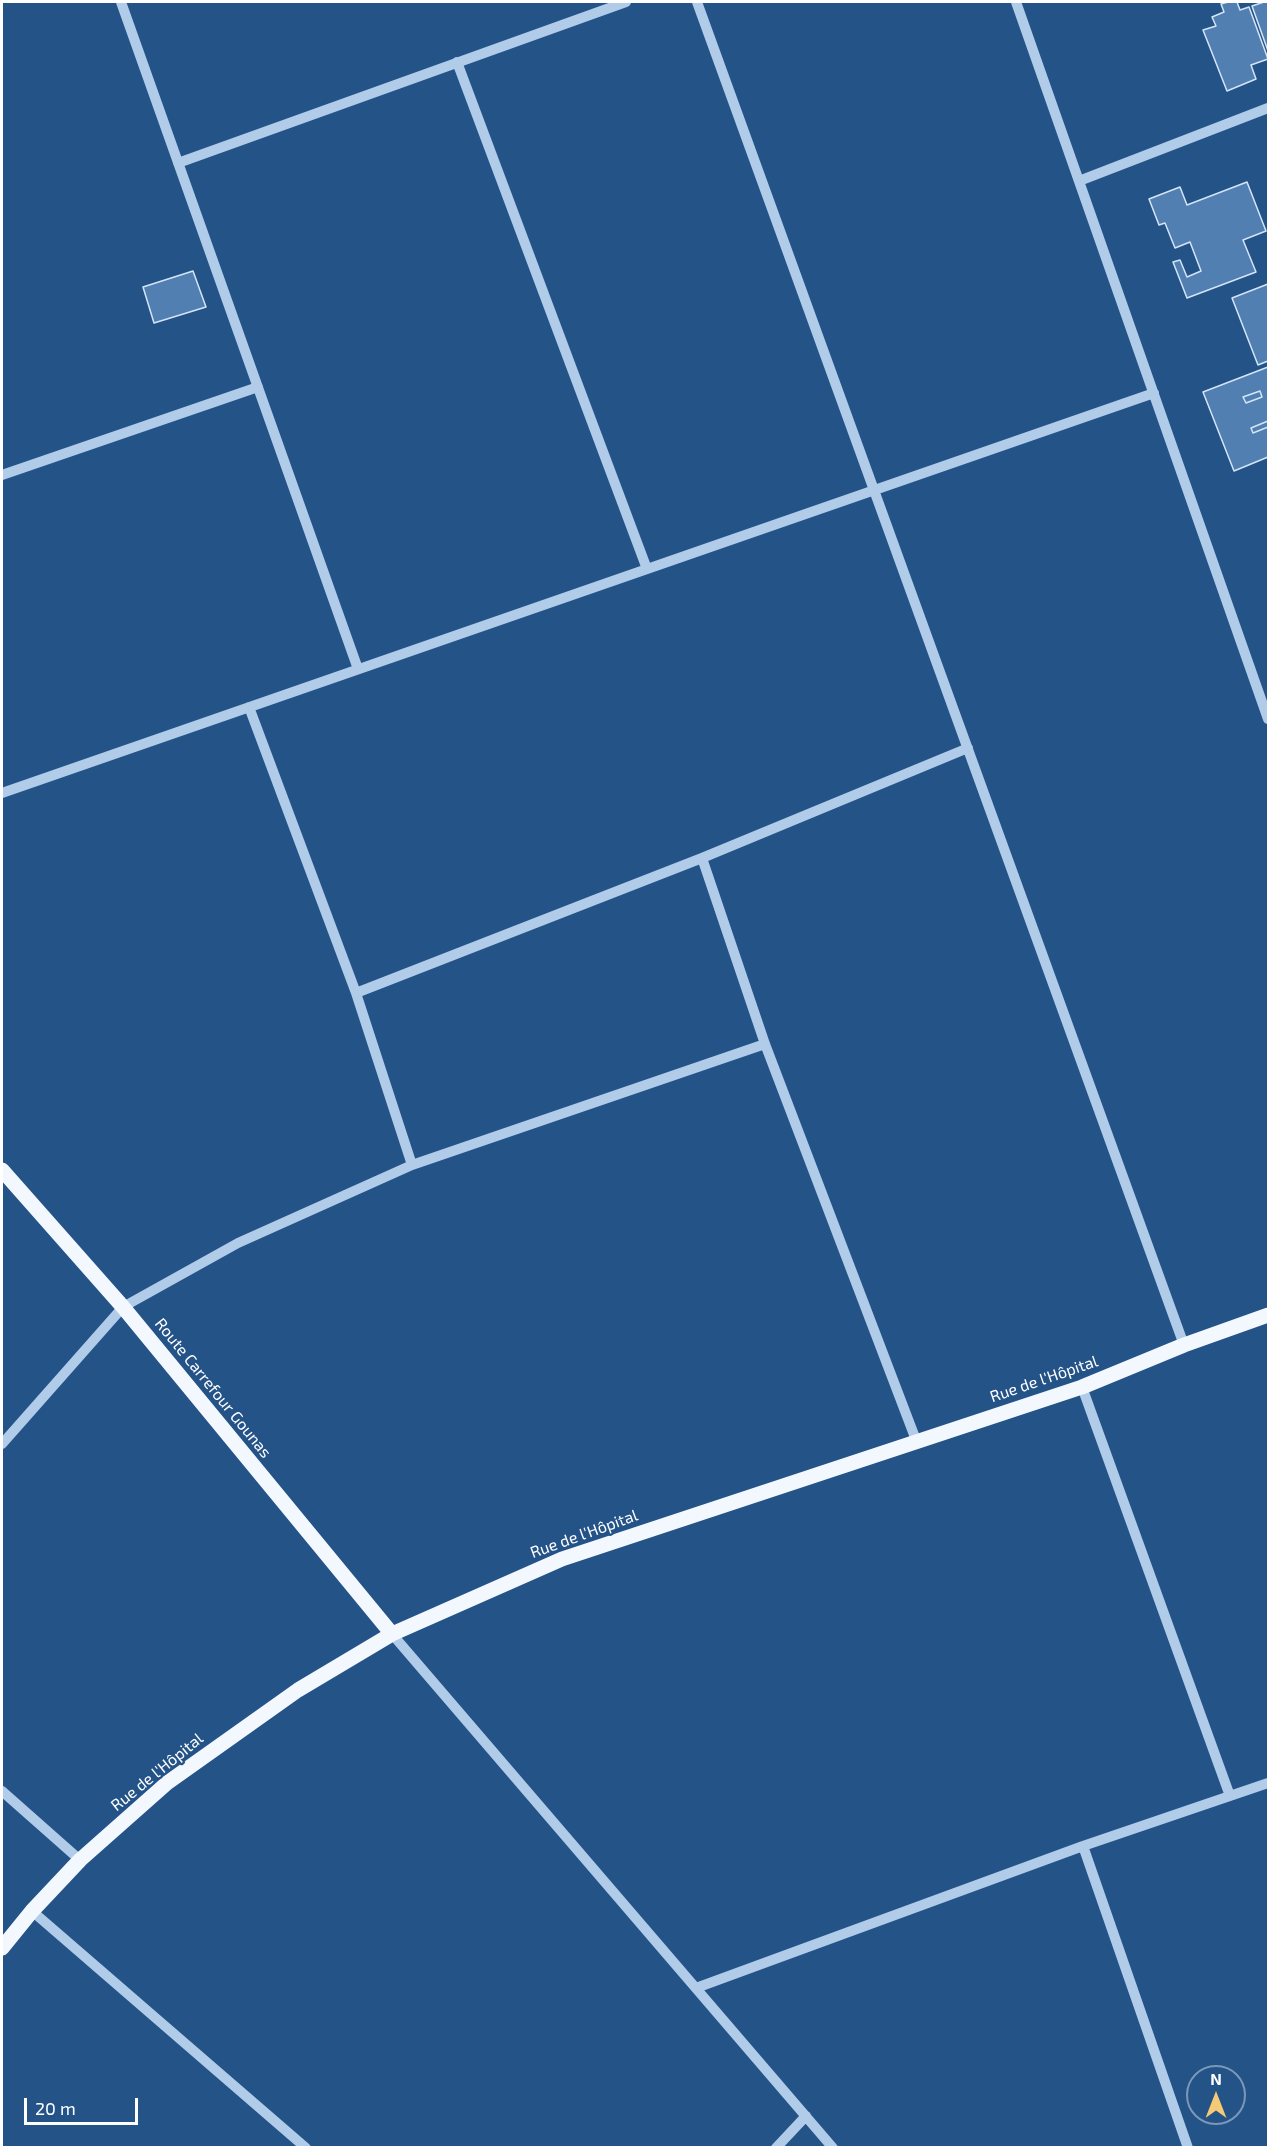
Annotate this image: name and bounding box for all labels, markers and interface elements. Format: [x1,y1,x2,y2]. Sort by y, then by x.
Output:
street label: Route Carrefour Gounas [151,1314,275,1462]
street label: Rue de l'Hôpital [987,1352,1101,1406]
street label: Rue de l'Hôpital [528,1506,640,1562]
street label: Rue de l'Hôpital [107,1729,207,1815]
north arrow [1186,2065,1246,2125]
text: N [1210,2069,1222,2088]
scale bar [27,2086,141,2124]
text: 20 m [35,2097,76,2119]

